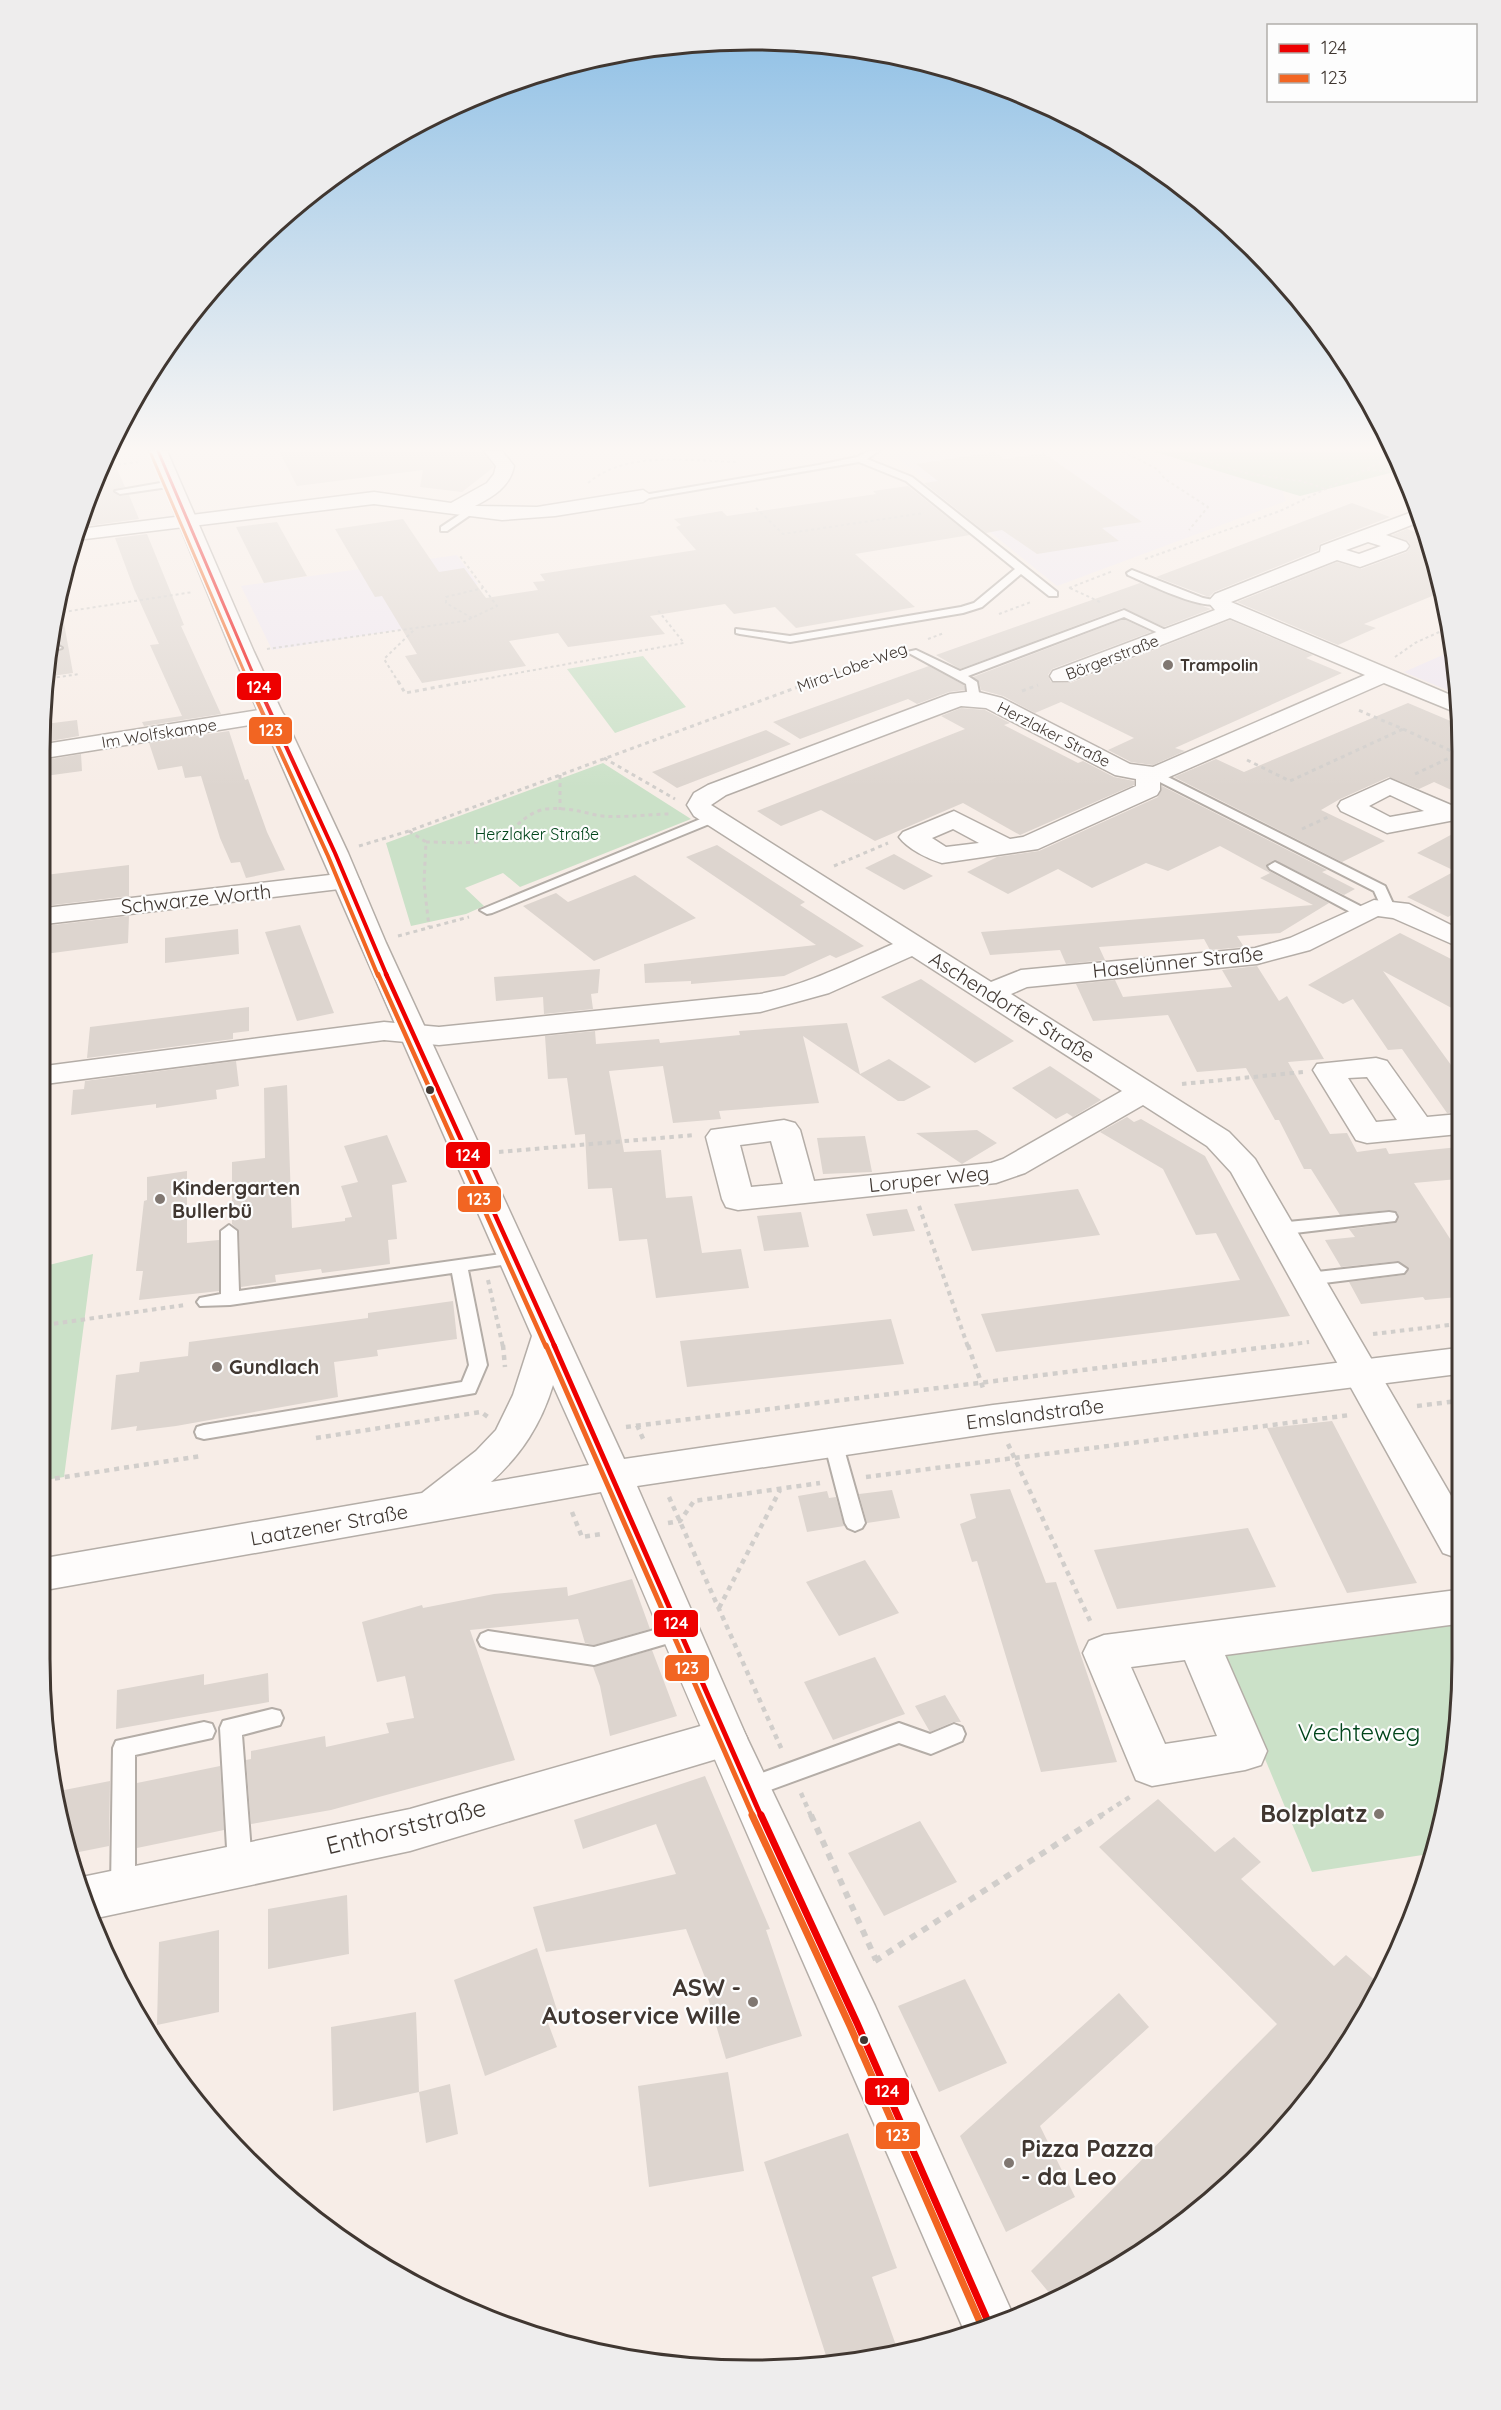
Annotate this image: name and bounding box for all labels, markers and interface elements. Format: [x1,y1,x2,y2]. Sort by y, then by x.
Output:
legend [1267,24,1477,102]
text: 124 [1321,36,1347,59]
text: 123 [1321,66,1347,89]
street label: Börgerstraße [1063,630,1161,684]
street label: Mira-Lobe-Weg [794,638,910,696]
place label: Trampolin [1180,655,1258,675]
marker: Trampolin [1161,658,1175,672]
line badge: 124 [236,672,282,701]
text: 124 [247,677,272,697]
street label: Herzlaker Straße [994,697,1114,771]
street label: Im Wolfskampe [100,714,218,752]
line badge: 123 [248,716,293,745]
text: 123 [259,720,283,740]
park label: Herzlaker Straße [475,824,599,844]
street label: Schwarze Worth [120,878,272,919]
street label: Haselünner Straße [1091,940,1265,983]
street label: Aschendorfer Straße [925,945,1100,1068]
unlabelled marker [424,1084,436,1096]
line badge: 124 [445,1141,491,1169]
text: 124 [456,1145,481,1165]
street label: Loruper Weg [867,1160,990,1197]
place label: Kindergarten Bullerbü [172,1175,300,1223]
line badge: 123 [457,1185,502,1213]
text: 123 [467,1189,491,1209]
marker: Kindergarten Bullerbü [153,1192,167,1206]
place label: Gundlach [229,1354,319,1379]
marker: Gundlach [210,1360,224,1374]
street label: Emslandstraße [965,1393,1105,1434]
street label: Laatzener Straße [248,1498,410,1551]
line badge: 124 [653,1609,699,1638]
text: 124 [664,1613,689,1633]
line badge: 123 [664,1654,710,1682]
text: 123 [675,1658,699,1678]
park label: Vechteweg [1297,1717,1421,1747]
street label: Enthorststraße [323,1792,489,1860]
place label: Bolzplatz [1260,1798,1367,1828]
marker: Bolzplatz [1372,1807,1386,1821]
place label: ASW - Autoservice Wille [542,1972,741,2030]
marker: ASW - Autoservice Wille [746,1995,760,2009]
unlabelled marker [858,2034,870,2046]
line badge: 124 [864,2077,910,2106]
text: 124 [875,2081,900,2101]
line badge: 123 [875,2121,921,2150]
text: 123 [886,2125,910,2145]
place label: Pizza Pazza - da Leo [1021,2133,1154,2191]
marker: Pizza Pazza - da Leo [1002,2156,1016,2170]

